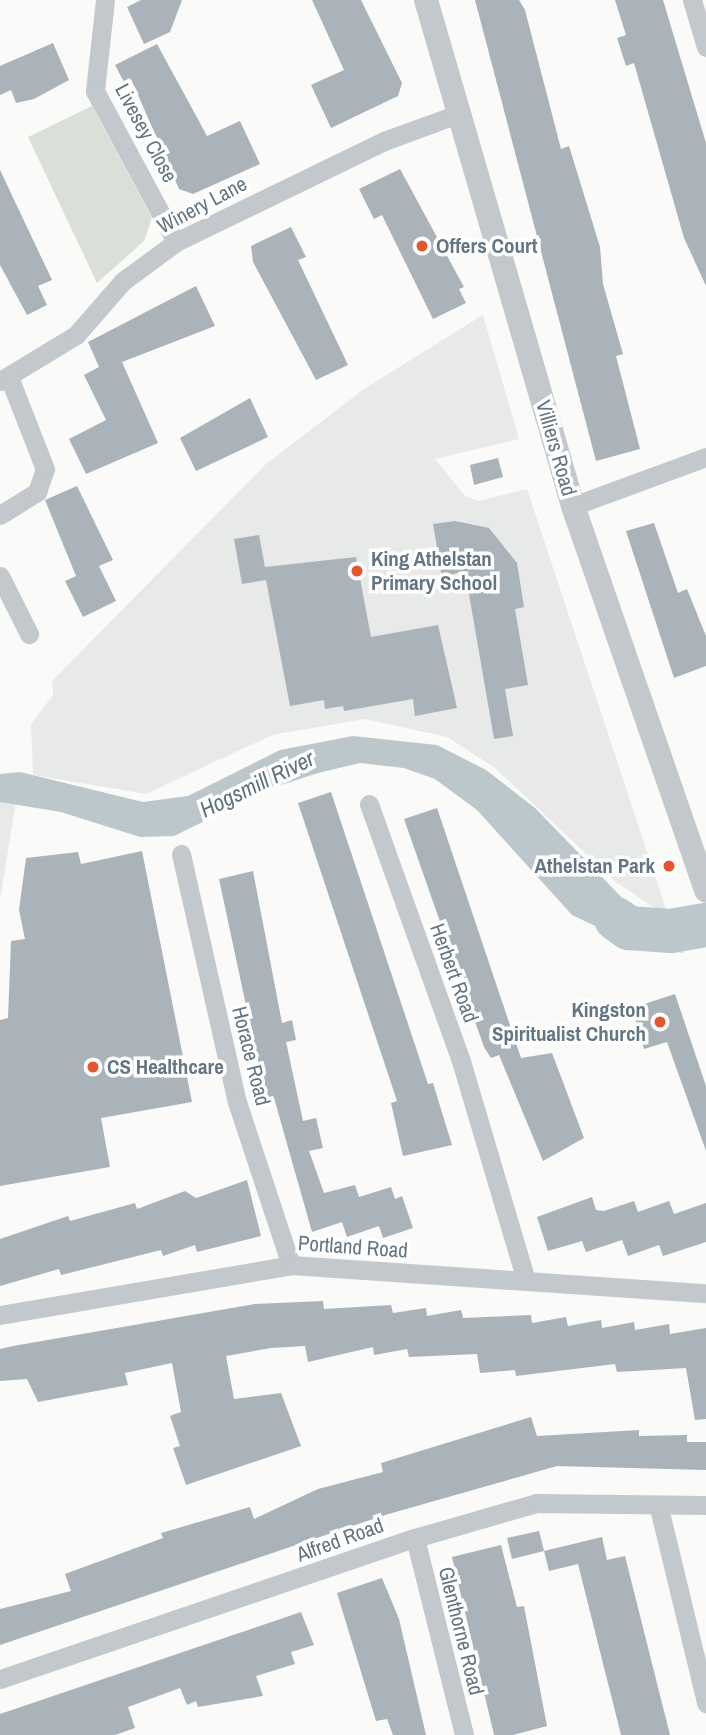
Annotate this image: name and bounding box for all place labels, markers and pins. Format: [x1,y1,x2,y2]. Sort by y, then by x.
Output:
place label: Offers Court [436,233,537,259]
marker: Offers Court [414,238,430,254]
place label: King Athelstan Primary School [371,546,497,596]
marker: King Athelstan Primary School [349,563,365,579]
place label: Athelstan Park [534,853,655,879]
marker: Athelstan Park [661,858,677,874]
place label: Kingston Spiritualist Church [492,997,646,1047]
marker: Kingston Spiritualist Church [652,1014,668,1030]
place label: CS Healthcare [107,1054,224,1080]
marker: CS Healthcare [85,1059,101,1075]

